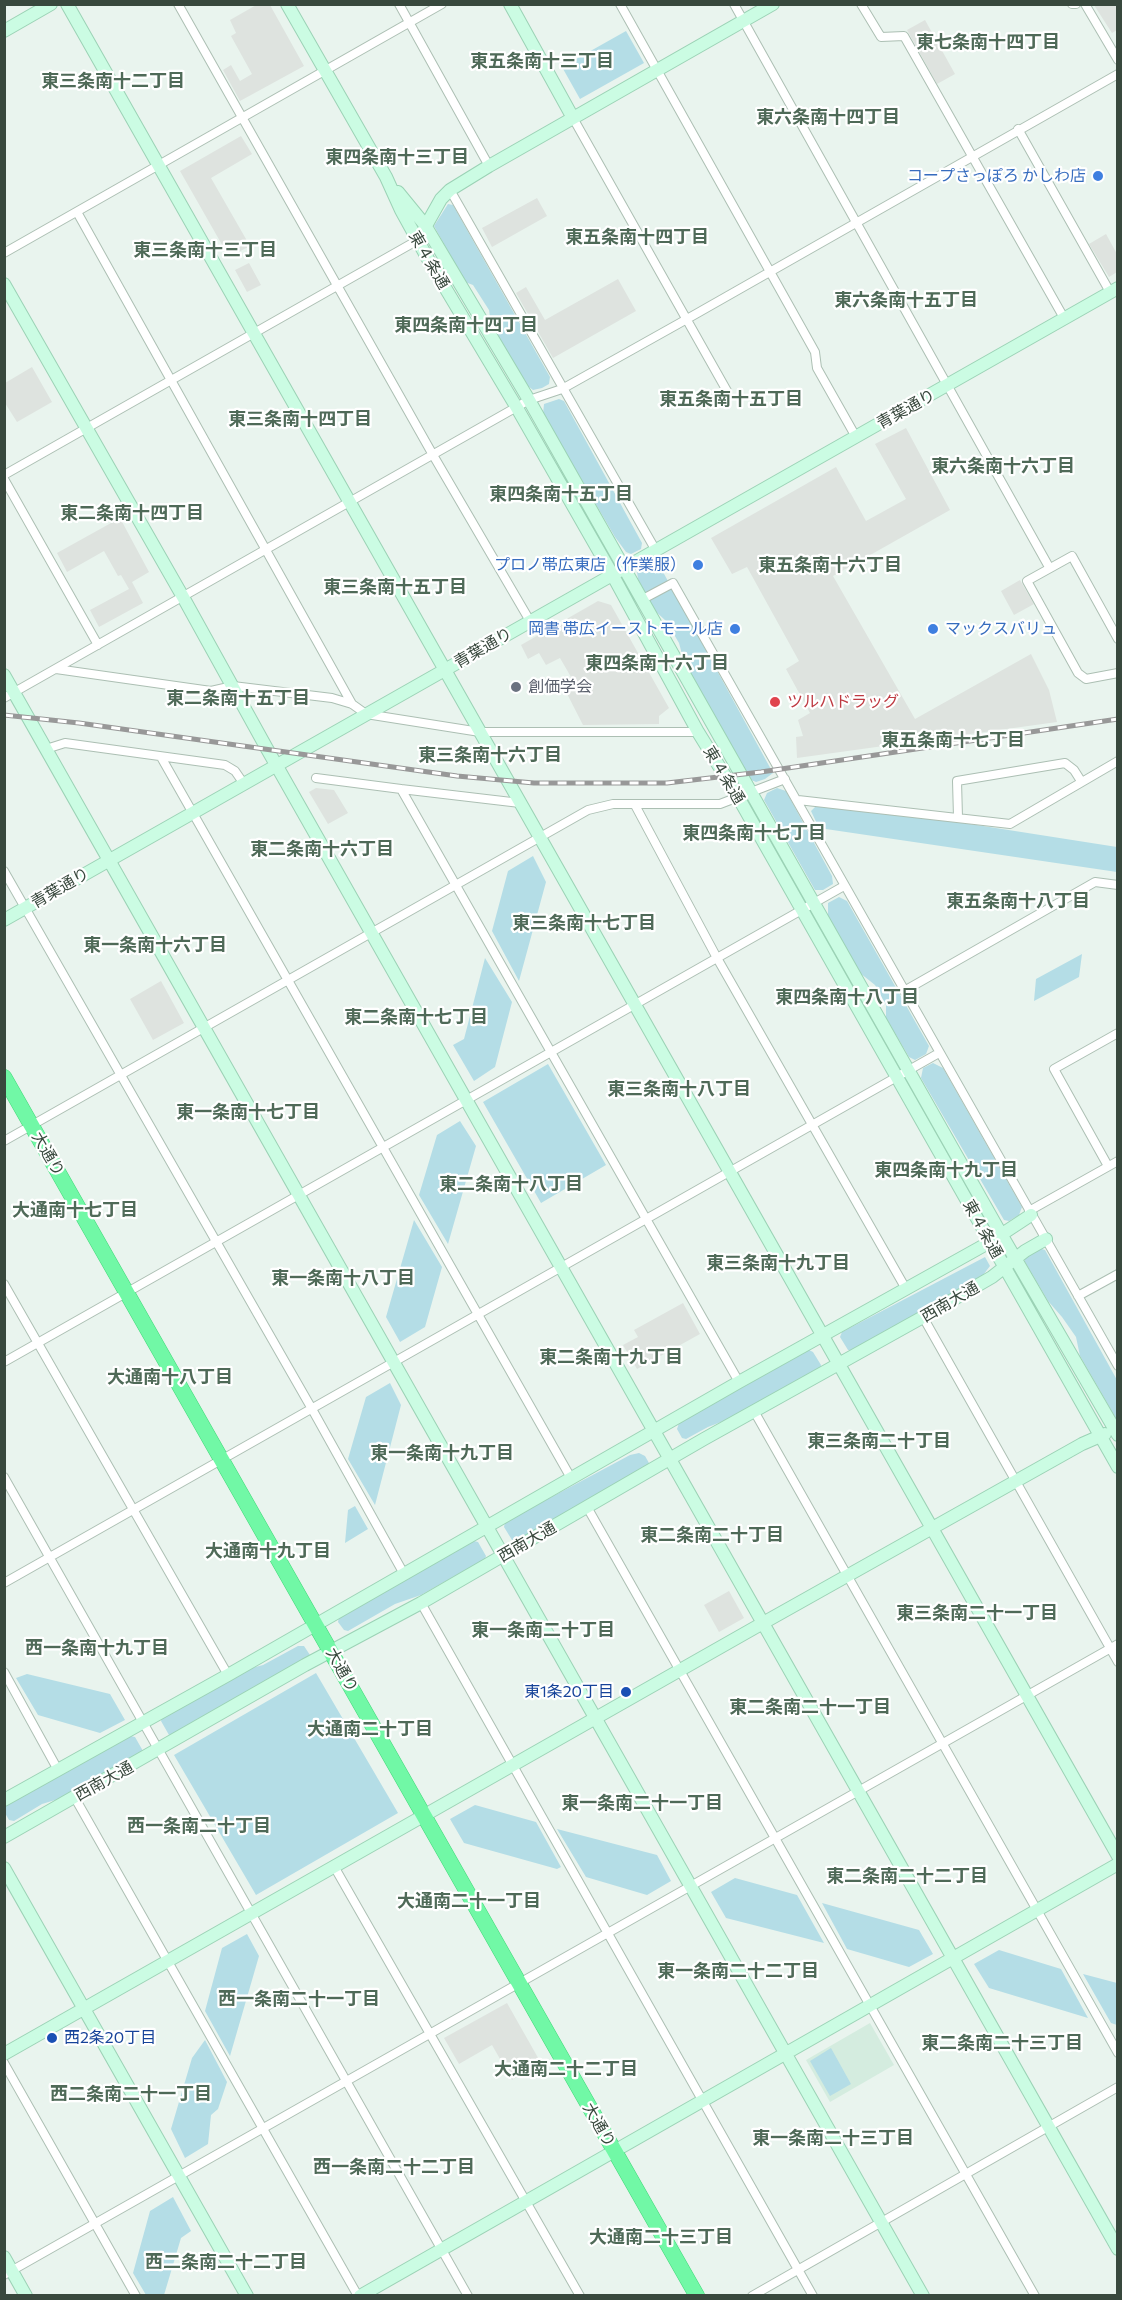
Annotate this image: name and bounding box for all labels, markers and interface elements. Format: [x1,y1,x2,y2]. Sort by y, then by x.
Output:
district label: 東七条南十四丁目 [916,31,1060,53]
district label: 東五条南十三丁目 [470,50,614,72]
district label: 東三条南十二丁目 [41,70,185,92]
district label: 東六条南十四丁目 [756,106,900,128]
district label: 東四条南十三丁目 [325,146,469,168]
place label: コープさっぽろ かしわ店 [907,166,1086,186]
marker: コープさっぽろ かしわ店 [1091,169,1105,183]
district label: 東五条南十四丁目 [565,226,709,248]
street label: 東４条通 [405,227,453,293]
district label: 東三条南十三丁目 [133,239,277,261]
district label: 東六条南十五丁目 [834,289,978,311]
district label: 東四条南十四丁目 [394,314,538,336]
street label: 青葉通り [873,385,939,433]
district label: 東五条南十五丁目 [659,388,803,410]
district label: 東三条南十四丁目 [228,408,372,430]
district label: 東六条南十六丁目 [931,455,1075,477]
district label: 東四条南十五丁目 [489,483,633,505]
district label: 東二条南十四丁目 [60,502,204,524]
district label: 東五条南十六丁目 [758,554,902,576]
place label: プロノ帯広東店（作業服） [494,555,686,575]
marker: プロノ帯広東店（作業服） [691,558,705,572]
district label: 東三条南十五丁目 [323,576,467,598]
place label: 岡書 帯広イーストモール店 [528,619,723,639]
place label: マックスバリュ [945,619,1057,639]
marker: 岡書 帯広イーストモール店 [728,622,742,636]
marker: マックスバリュ [926,622,940,636]
street label: 青葉通り [450,624,516,672]
district label: 東四条南十六丁目 [585,652,729,674]
place label: 創価学会 [528,677,592,697]
marker: 創価学会 [509,680,523,694]
district label: 東二条南十五丁目 [166,687,310,709]
place label: ツルハドラッグ [787,692,899,712]
marker: ツルハドラッグ [768,695,782,709]
district label: 東五条南十七丁目 [881,729,1025,751]
street label: 東４条通 [699,743,749,807]
district label: 東三条南十六丁目 [418,744,562,766]
district label: 東四条南十七丁目 [682,822,826,844]
district label: 東二条南十六丁目 [250,838,394,860]
street label: 青葉通り [27,864,93,912]
district label: 東五条南十八丁目 [946,890,1090,912]
district label: 東三条南十七丁目 [512,912,656,934]
district label: 東一条南十六丁目 [83,934,227,956]
district label: 東四条南十八丁目 [775,986,919,1008]
district label: 東二条南十七丁目 [344,1006,488,1028]
district label: 東三条南十八丁目 [607,1078,751,1100]
district label: 東一条南十七丁目 [176,1101,320,1123]
street label: 大通り [28,1128,68,1180]
district label: 東四条南十九丁目 [874,1159,1018,1181]
district label: 東二条南十八丁目 [439,1173,583,1195]
street label: 東４条通 [959,1196,1007,1262]
district label: 大通南十七丁目 [12,1199,138,1221]
district label: 東三条南十九丁目 [706,1252,850,1274]
district label: 東一条南十八丁目 [271,1267,415,1289]
street label: 西南大通 [917,1278,983,1326]
district label: 東二条南十九丁目 [539,1346,683,1368]
district label: 大通南十八丁目 [107,1366,233,1388]
district label: 東三条南二十丁目 [807,1430,951,1452]
district label: 東一条南十九丁目 [370,1442,514,1464]
street label: 西南大通 [494,1518,560,1566]
district label: 東二条南二十丁目 [640,1524,784,1546]
district label: 大通南十九丁目 [205,1540,331,1562]
district label: 東三条南二十一丁目 [896,1602,1058,1624]
district label: 東一条南二十丁目 [471,1619,615,1641]
district label: 西一条南十九丁目 [25,1637,169,1659]
street label: 大通り [322,1644,362,1696]
place label: 東1条20丁目 [524,1682,614,1702]
marker: 東1条20丁目 [619,1685,633,1699]
district label: 東二条南二十一丁目 [729,1696,891,1718]
district label: 大通南二十丁目 [307,1718,433,1740]
street label: 西南大通 [71,1757,137,1805]
district label: 東一条南二十一丁目 [561,1792,723,1814]
district label: 西一条南二十丁目 [127,1815,271,1837]
district label: 東二条南二十二丁目 [826,1865,988,1887]
district label: 大通南二十一丁目 [397,1890,541,1912]
district label: 東一条南二十二丁目 [657,1960,819,1982]
district label: 西一条南二十一丁目 [218,1988,380,2010]
place label: 西2条20丁目 [64,2028,156,2048]
marker: 西2条20丁目 [45,2031,59,2045]
district label: 東二条南二十三丁目 [921,2032,1083,2054]
district label: 大通南二十二丁目 [494,2058,638,2080]
district label: 西二条南二十一丁目 [50,2083,212,2105]
street label: 大通り [579,2099,619,2151]
district label: 東一条南二十三丁目 [752,2127,914,2149]
district label: 西一条南二十二丁目 [313,2156,475,2178]
district label: 大通南二十三丁目 [589,2226,733,2248]
district label: 西二条南二十二丁目 [145,2251,307,2273]

